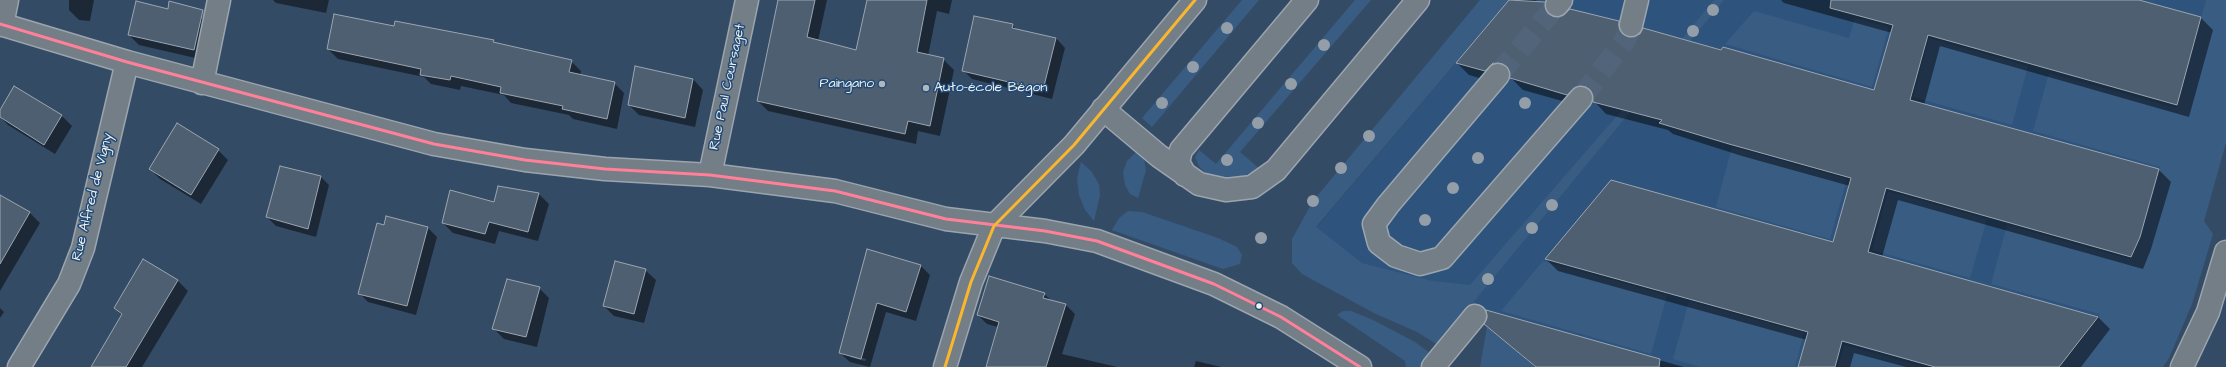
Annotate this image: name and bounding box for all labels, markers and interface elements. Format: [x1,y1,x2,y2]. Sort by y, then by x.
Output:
street label: Rue Paul Coursaget [706,22,750,152]
place label: Paingano [820,76,874,92]
marker: Paingano [877,79,887,89]
place label: Auto-école Bégon [934,80,1047,96]
marker: Auto-école Bégon [921,83,931,93]
street label: Rue Alfred de Vigny [69,131,117,263]
unlabelled marker [1254,301,1264,311]

